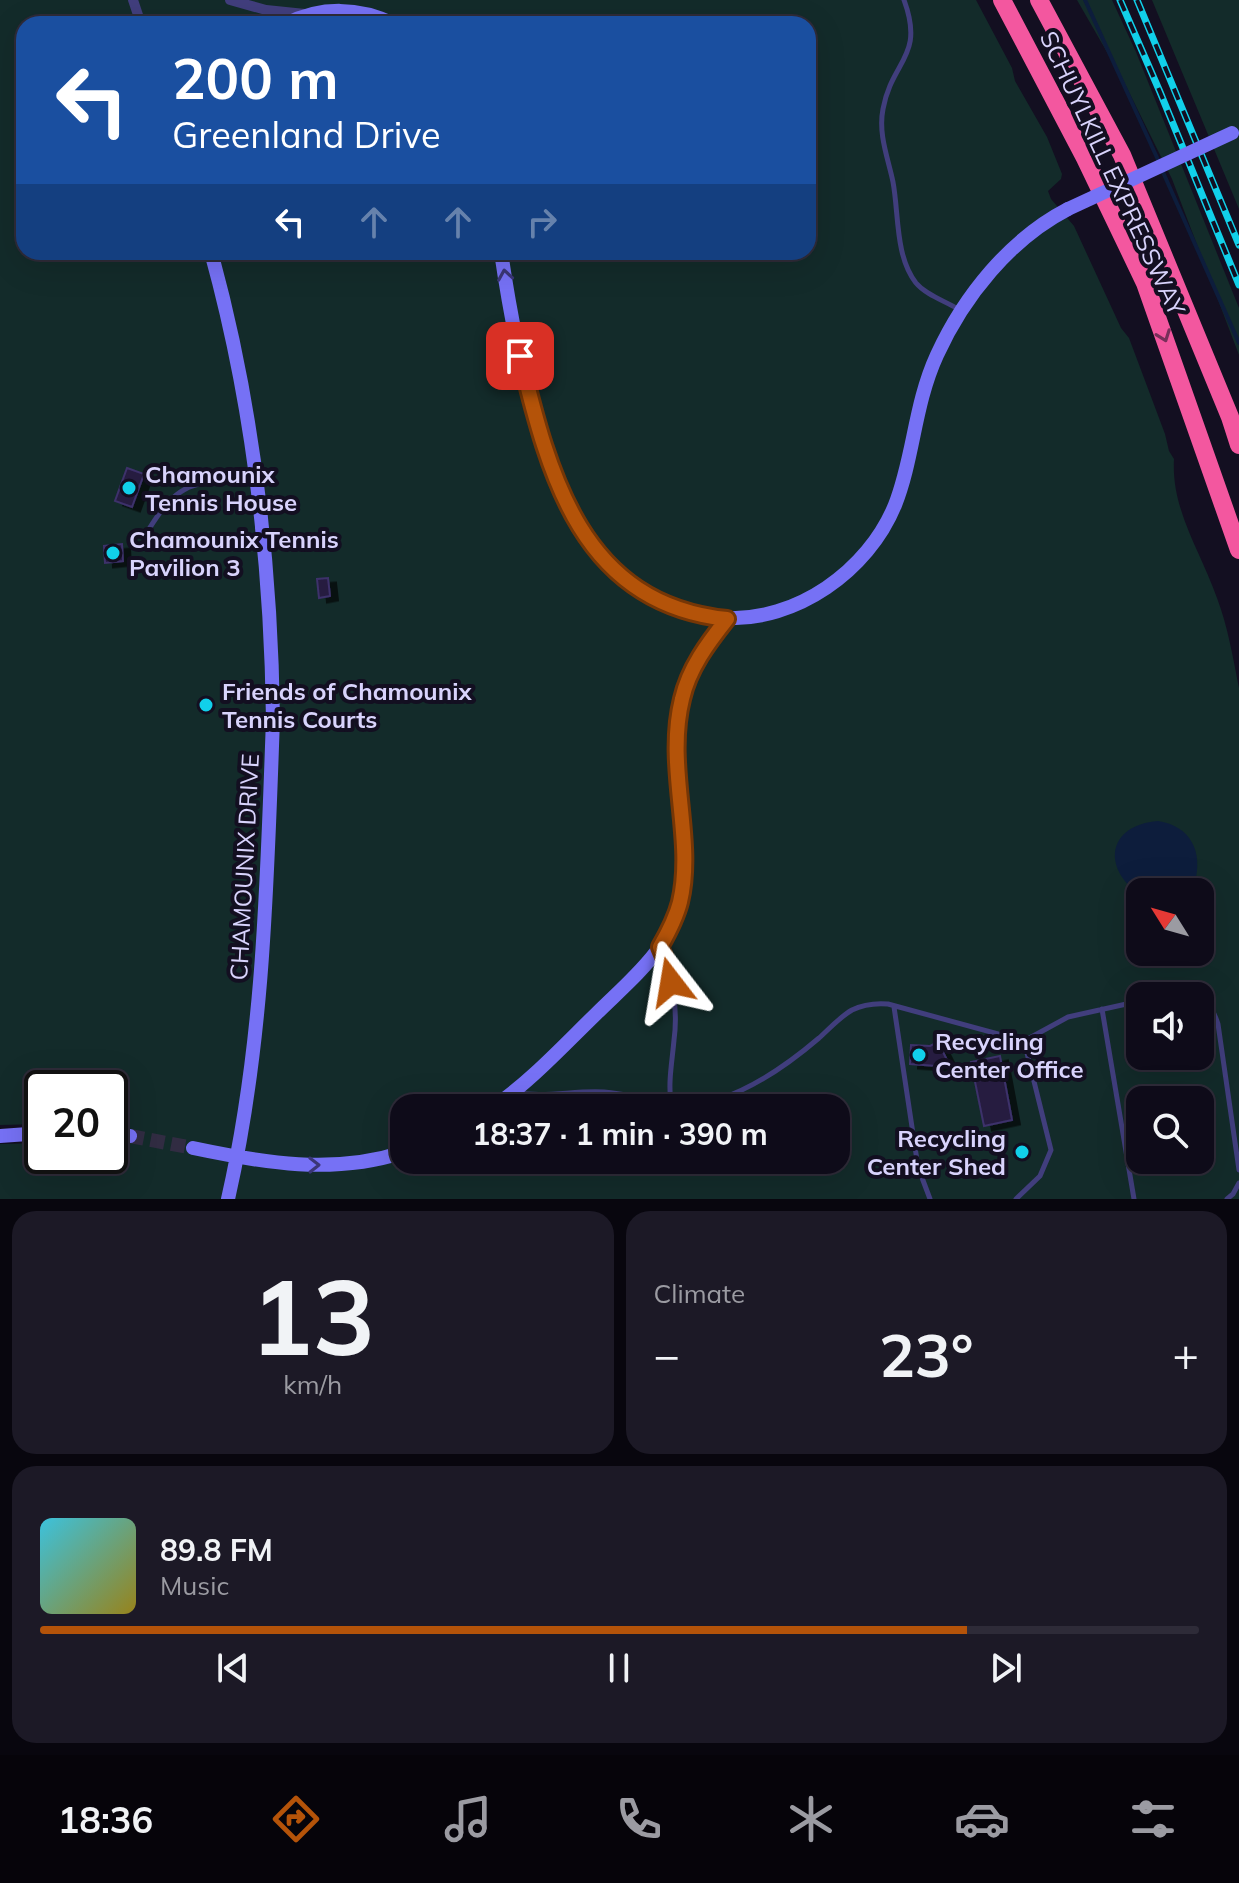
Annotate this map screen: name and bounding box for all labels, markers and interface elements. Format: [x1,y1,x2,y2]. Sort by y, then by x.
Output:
street label: SCHUYLKILL EXPRESSWAY [1034,26,1192,320]
text: 200 m [172,43,339,113]
icon: left [40,48,144,152]
text: Greenland Drive [172,112,441,157]
icon: left [268,200,312,244]
icon: ahead [352,200,396,244]
icon: ahead [436,200,480,244]
icon: right [520,200,564,244]
one-way arrow [497,269,514,282]
pin [486,322,554,390]
one-way arrow [1154,328,1171,342]
icon: arrive [498,334,542,378]
place label: Chamounix Tennis House [145,459,297,517]
marker: Chamounix Tennis House [120,479,138,497]
place label: Chamounix Tennis Pavilion 3 [129,524,339,582]
marker: Chamounix Tennis Pavilion 3 [104,544,122,562]
place label: Friends of Chamounix Tennis Courts [222,676,472,734]
marker: Friends of Chamounix Tennis Courts [197,696,215,714]
street label: CHAMOUNIX DRIVE [223,753,265,981]
north arrow [1126,878,1214,966]
map controls [1126,878,1214,1174]
position arrow [629,940,713,1024]
button: sound [1126,982,1214,1070]
place label: Recycling Center Office [935,1026,1084,1084]
marker: Recycling Center Office [910,1046,928,1064]
speed limit sign: 20 [24,1070,128,1174]
button: search [1126,1086,1214,1174]
text: 18:37 · 1 min · 390 m [472,1115,768,1153]
place label: Recycling Center Shed [867,1123,1006,1181]
marker: Recycling Center Shed [1013,1143,1031,1161]
one-way arrow [308,1157,321,1174]
text: 13 [250,1250,375,1381]
text: Climate [654,1277,745,1310]
text: 23° [879,1317,974,1392]
text: − [654,1327,680,1382]
text: + [1173,1327,1199,1382]
text: km/h [283,1368,342,1401]
text: 89.8 FM [160,1531,273,1569]
text: Music [160,1569,229,1602]
icon: previous [211,1646,255,1690]
icon: pause [597,1646,641,1690]
icon: next [984,1646,1028,1690]
icon: directions [268,1791,324,1847]
icon: music [440,1791,496,1847]
icon: phone [611,1791,667,1847]
icon: climate [783,1791,839,1847]
icon: car [954,1791,1010,1847]
icon: filters [1125,1791,1181,1847]
text: 18:36 [58,1797,153,1842]

